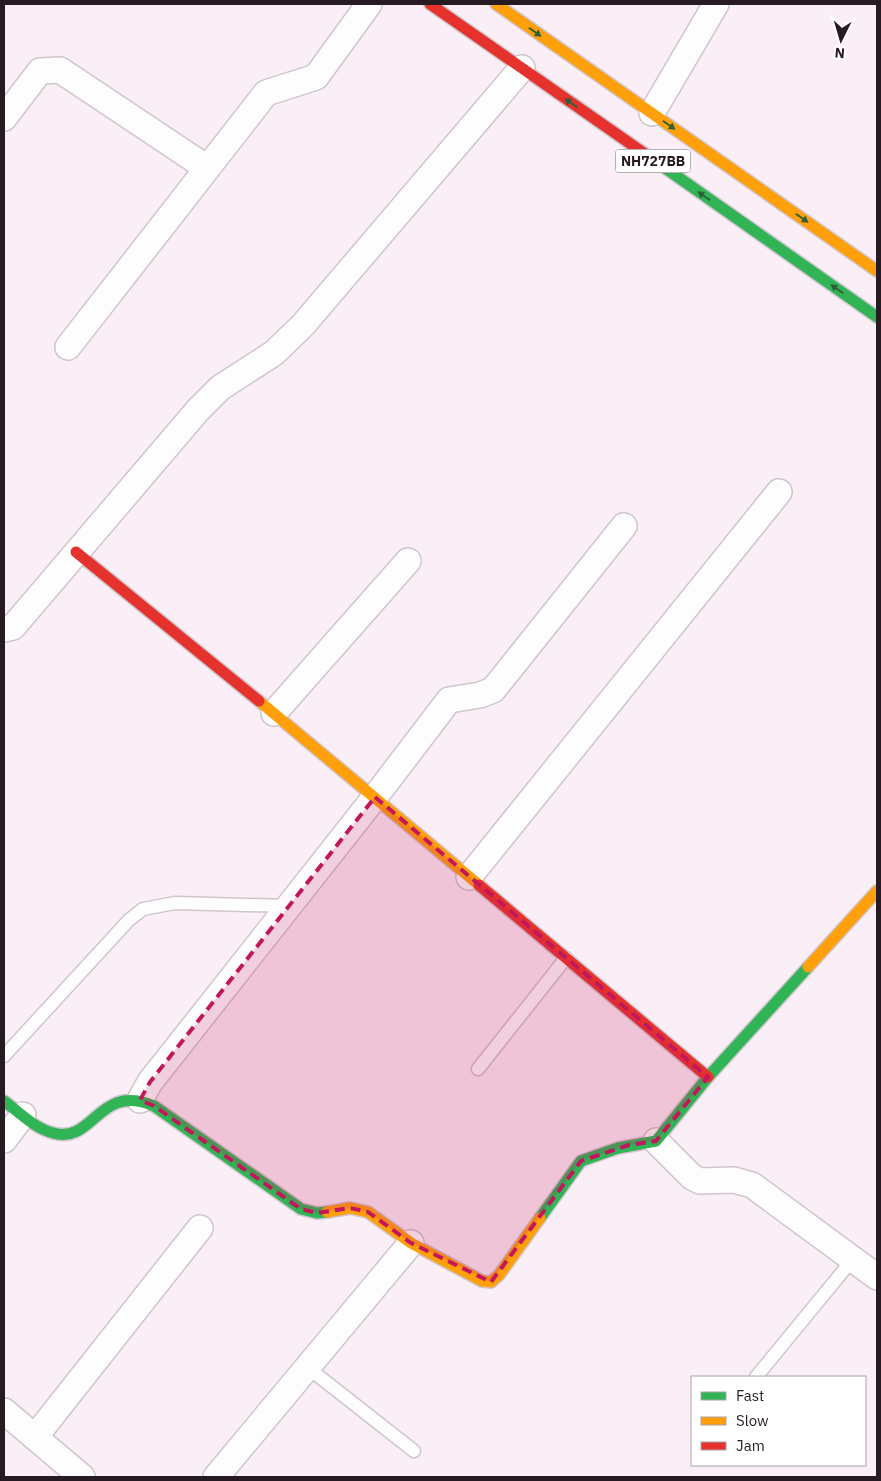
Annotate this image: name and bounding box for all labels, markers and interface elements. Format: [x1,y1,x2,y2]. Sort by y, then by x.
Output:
north arrow [816,15,866,65]
one-way arrow [529,27,542,37]
text: N [834,44,846,62]
one-way arrow [564,98,578,108]
one-way arrow [662,120,675,130]
road number: NH727BB [616,150,690,172]
one-way arrow [697,191,711,201]
one-way arrow [795,213,808,223]
one-way arrow [830,284,844,294]
legend [691,1376,866,1466]
text: Fast [736,1386,764,1405]
text: Slow [736,1411,769,1430]
text: Jam [736,1436,765,1455]

